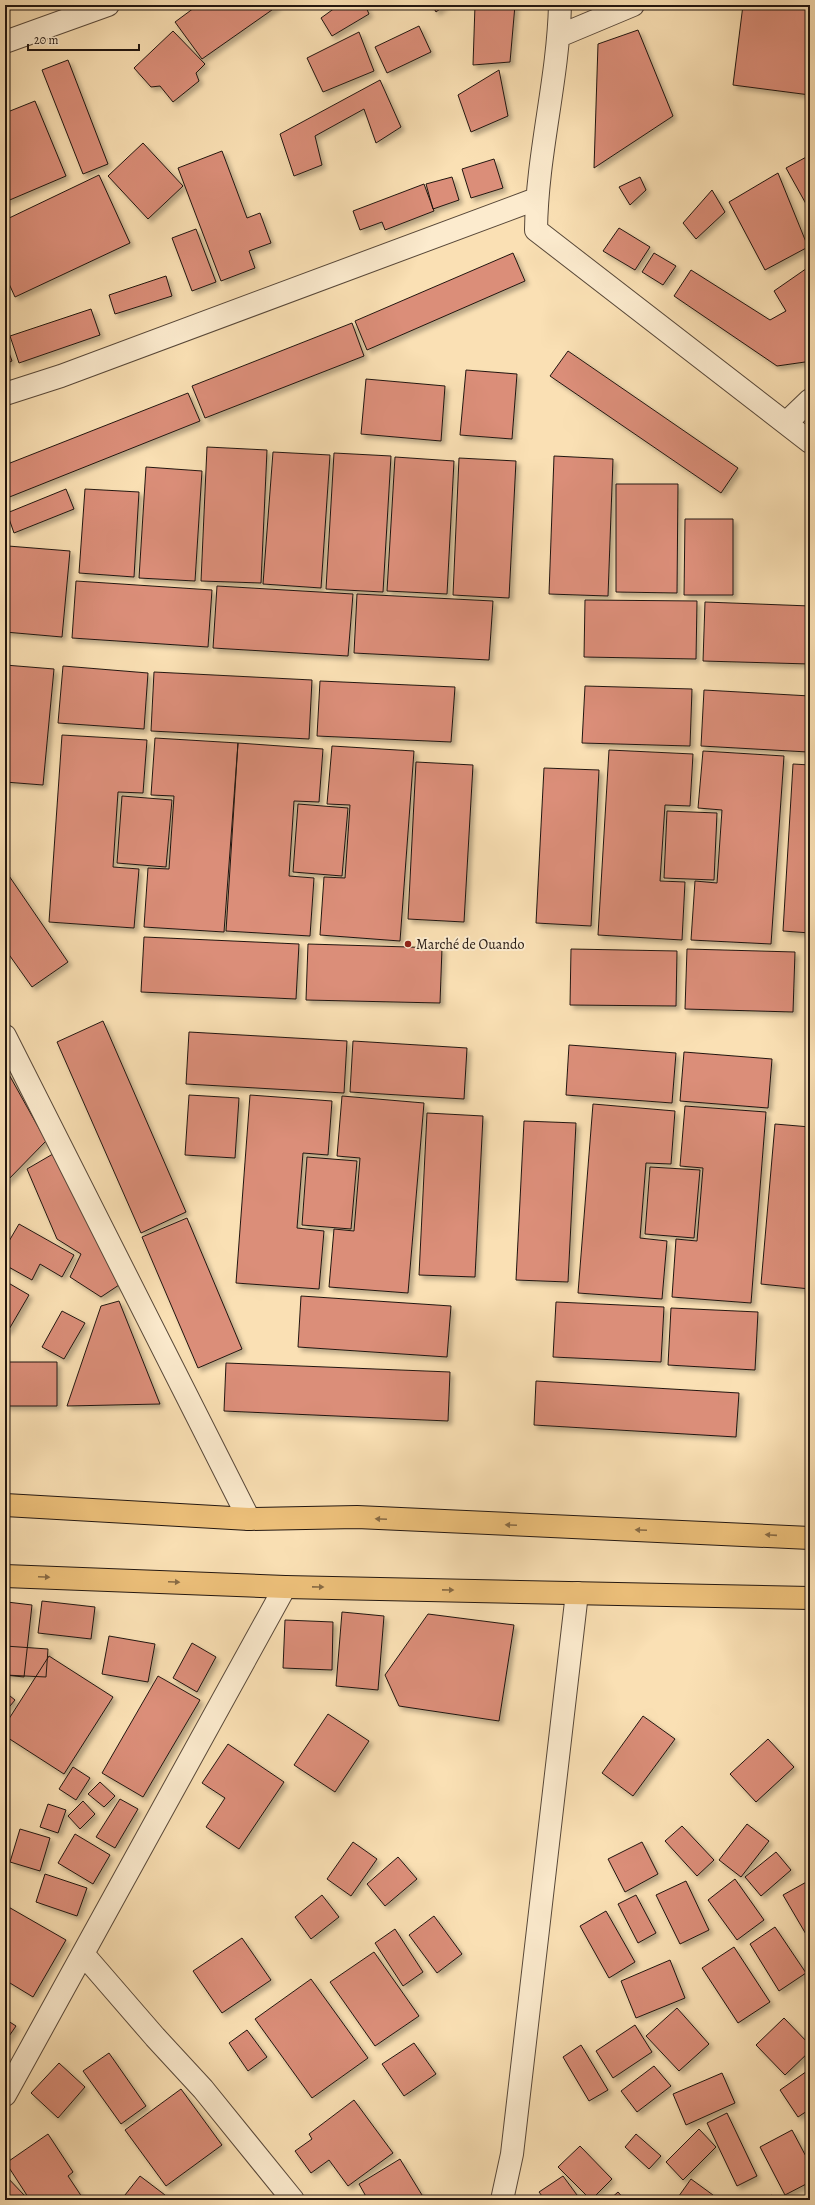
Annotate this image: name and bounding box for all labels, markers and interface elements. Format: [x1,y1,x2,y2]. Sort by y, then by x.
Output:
scale bar [28,26,139,52]
text: 20 m [34,32,58,48]
place label: Marché de Ouando [416,935,524,954]
marker: Marché de Ouando [403,939,413,949]
one-way arrow [375,1515,387,1522]
one-way arrow [505,1521,517,1528]
one-way arrow [635,1527,647,1534]
one-way arrow [765,1532,777,1539]
one-way arrow [38,1574,51,1580]
one-way arrow [168,1579,180,1586]
one-way arrow [312,1584,324,1591]
one-way arrow [442,1587,455,1593]

